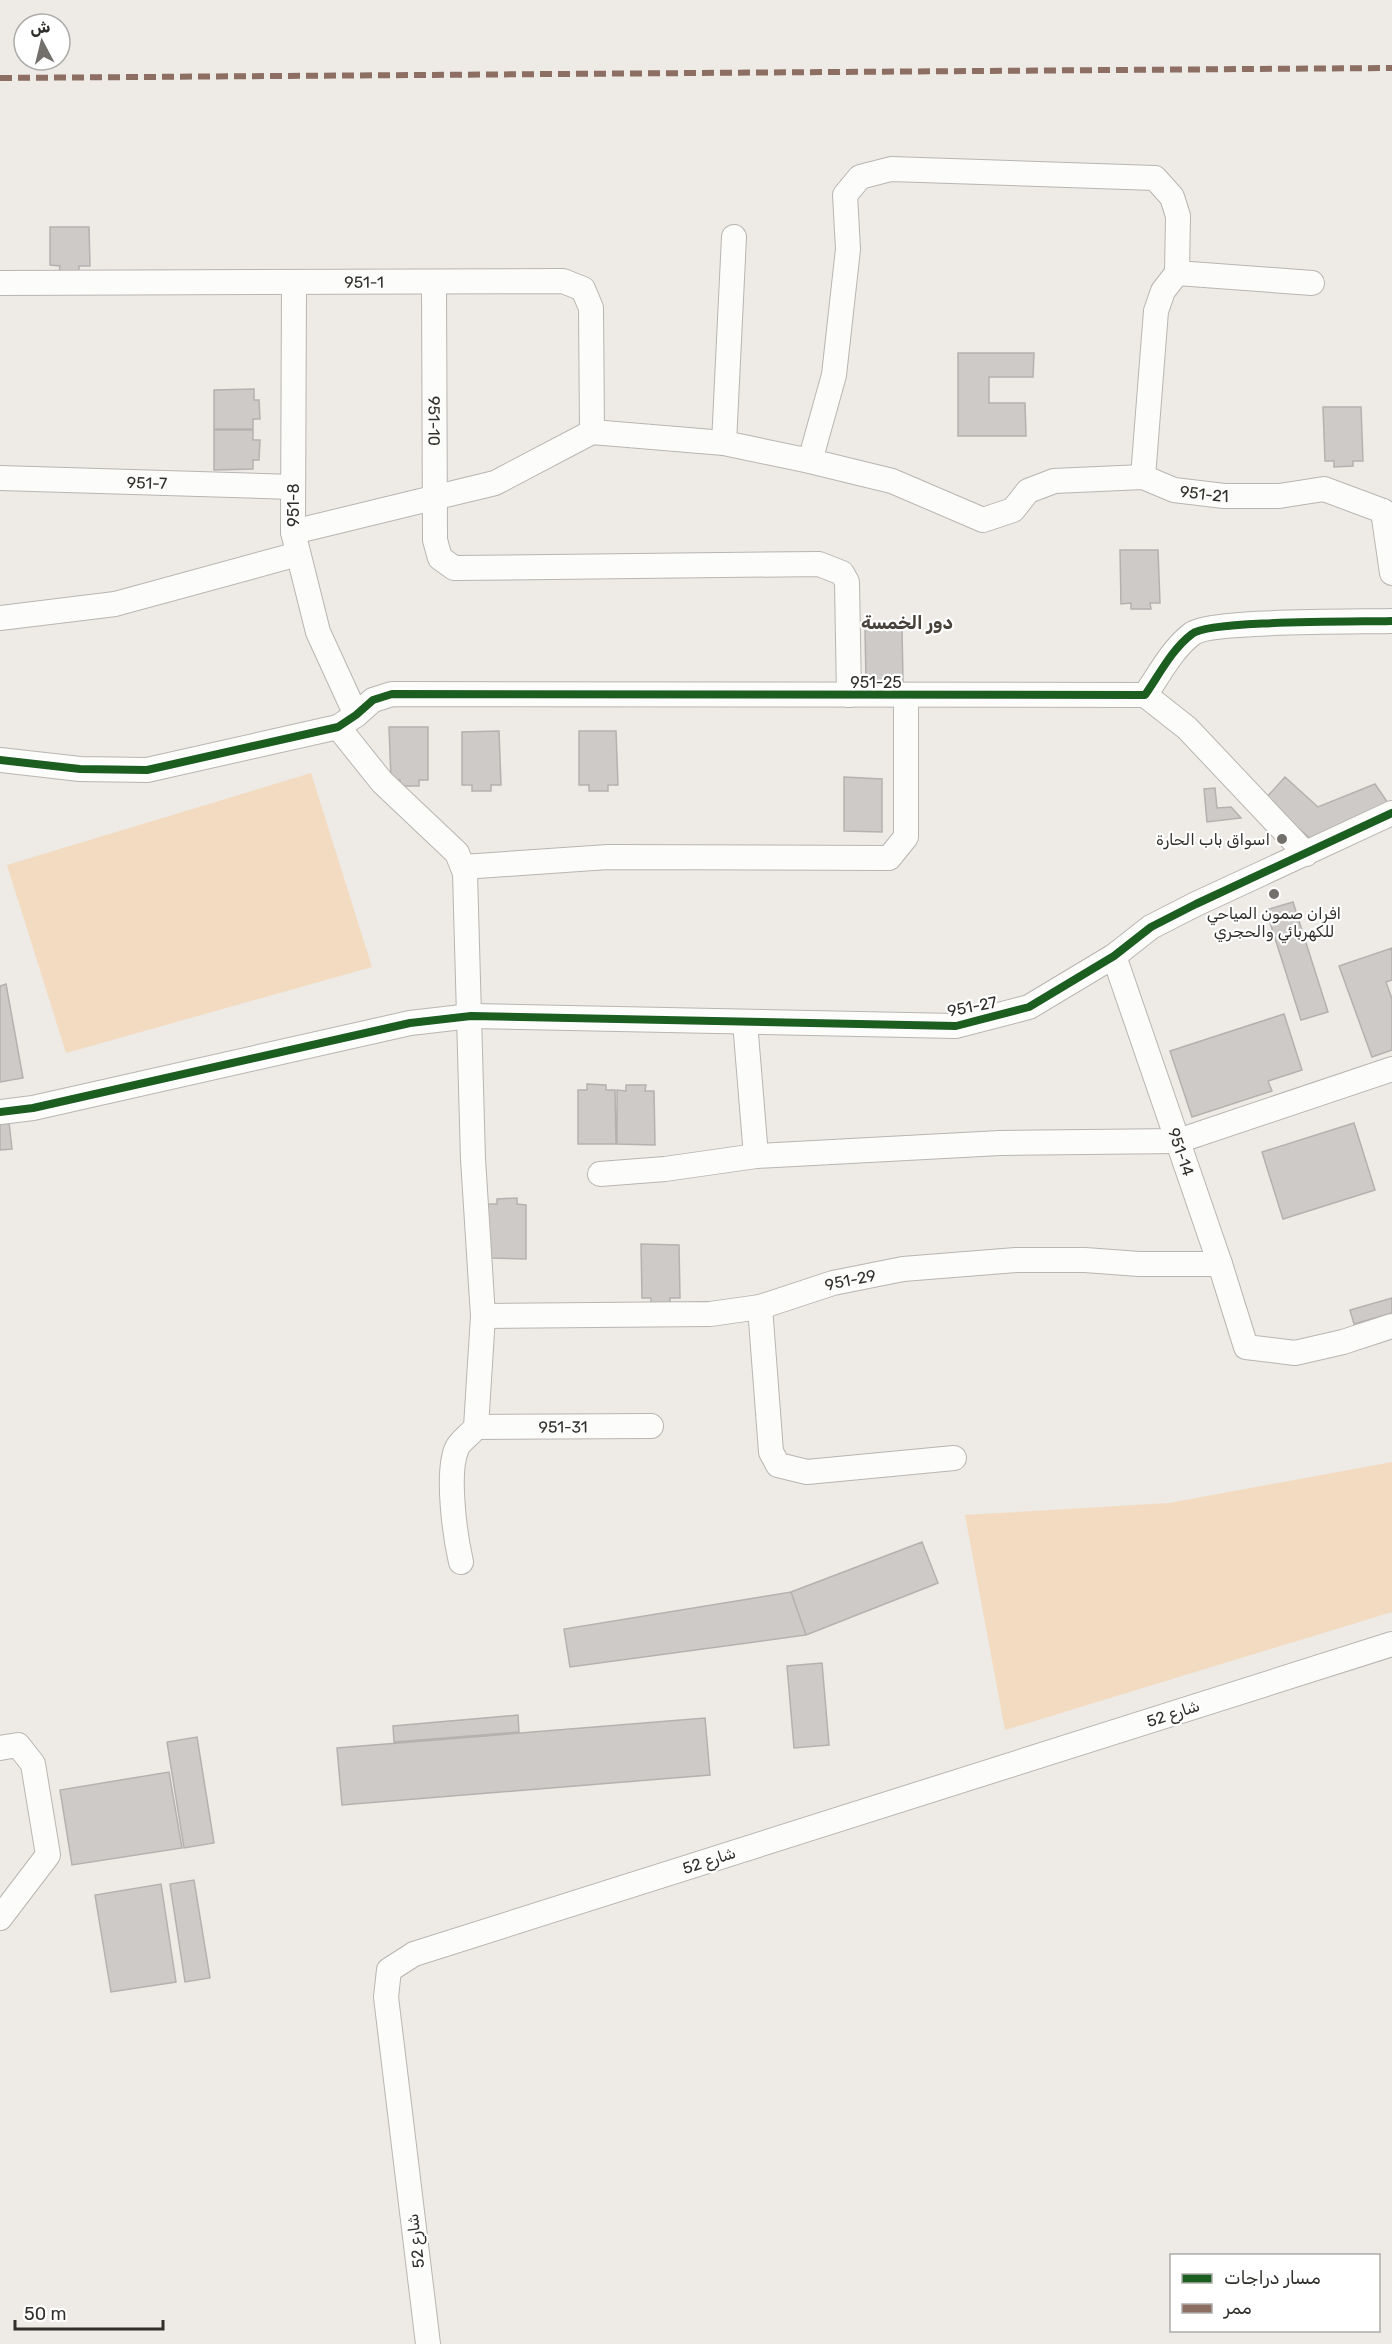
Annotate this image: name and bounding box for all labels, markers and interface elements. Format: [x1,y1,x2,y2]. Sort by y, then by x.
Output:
north arrow [12,12,72,72]
text: ش [29,17,51,38]
street label: 951-1 [344,273,384,292]
street label: 951-10 [424,396,444,446]
street label: 951-7 [126,473,168,493]
street label: 951-21 [1179,482,1229,506]
street label: 951-8 [284,483,303,527]
district label: دور الخمسة [861,612,953,634]
street label: 951-25 [850,673,902,692]
place label: اسواق باب الحارة [1156,830,1270,850]
marker: اسواق باب الحارة [1275,832,1289,846]
marker: افران صمون المياحي للكهربائي والحجري [1267,887,1281,901]
place label: افران صمون المياحي للكهربائي والحجري [1207,904,1341,944]
street label: 951-27 [946,992,999,1021]
street label: 951-14 [1164,1125,1198,1178]
street label: 951-29 [822,1266,878,1295]
street label: 951-31 [538,1417,588,1437]
street label: شارع 52 [1144,1696,1203,1733]
street label: شارع 52 [680,1843,739,1880]
street label: شارع 52 [403,2212,430,2269]
legend [1170,2254,1380,2332]
text: مسار دراجات [1224,2267,1321,2289]
scale bar [15,2293,164,2331]
text: ممر [1223,2297,1252,2319]
text: 50 m [24,2303,67,2325]

